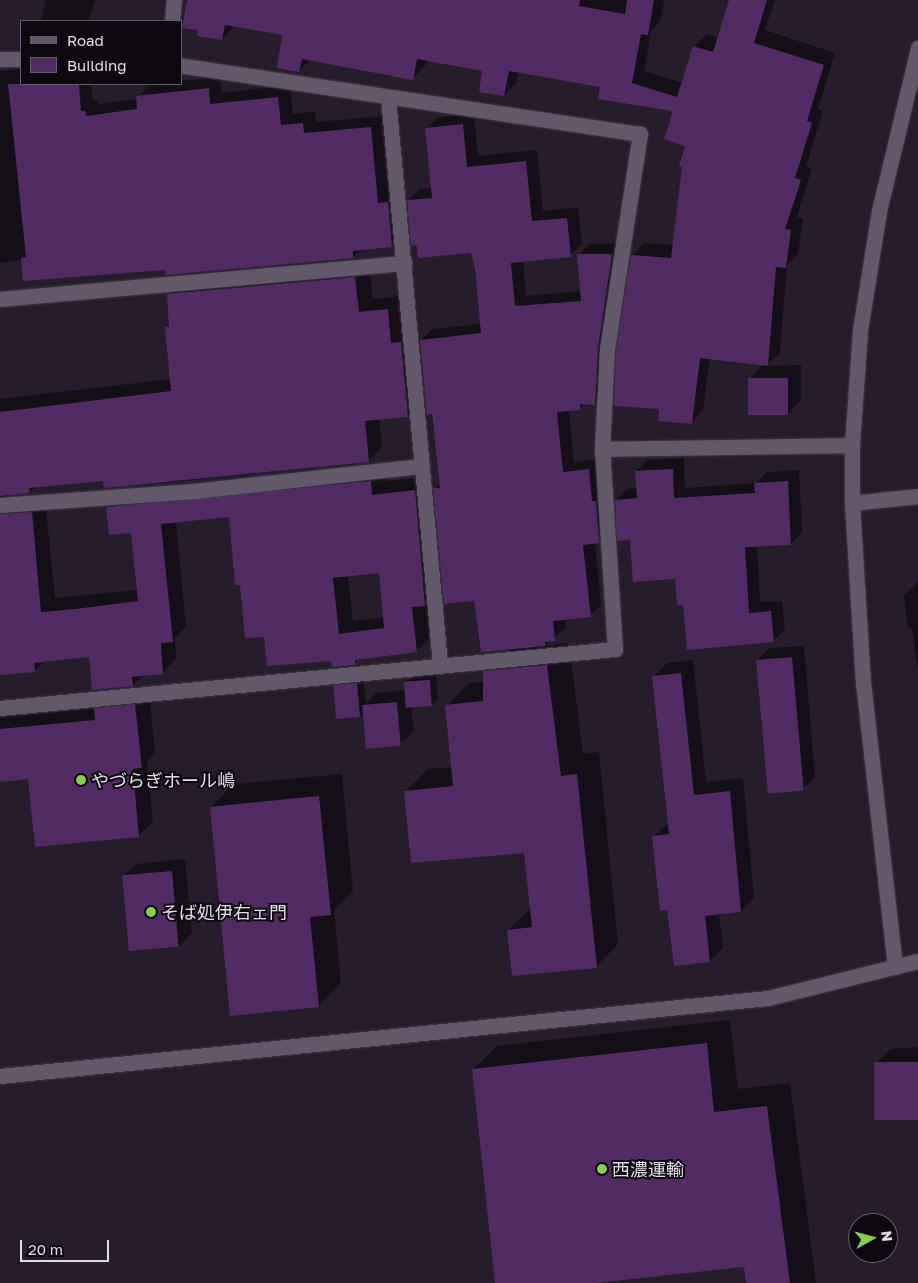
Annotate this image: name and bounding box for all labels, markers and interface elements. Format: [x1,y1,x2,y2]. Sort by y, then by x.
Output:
legend [20,20,182,85]
text: Road [67,31,104,49]
text: Building [67,56,127,74]
place label: やづらぎホール嶋 [91,769,235,791]
marker: やづらぎホール嶋 [75,774,87,786]
place label: そば処伊右ェ門 [161,901,287,923]
marker: そば処伊右ェ門 [145,906,157,918]
place label: 西濃運輸 [612,1158,684,1180]
marker: 西濃運輸 [596,1163,608,1175]
north arrow [848,1213,898,1263]
scale bar [22,1230,111,1262]
text: N [878,1230,896,1243]
text: 20 m [28,1240,63,1258]

